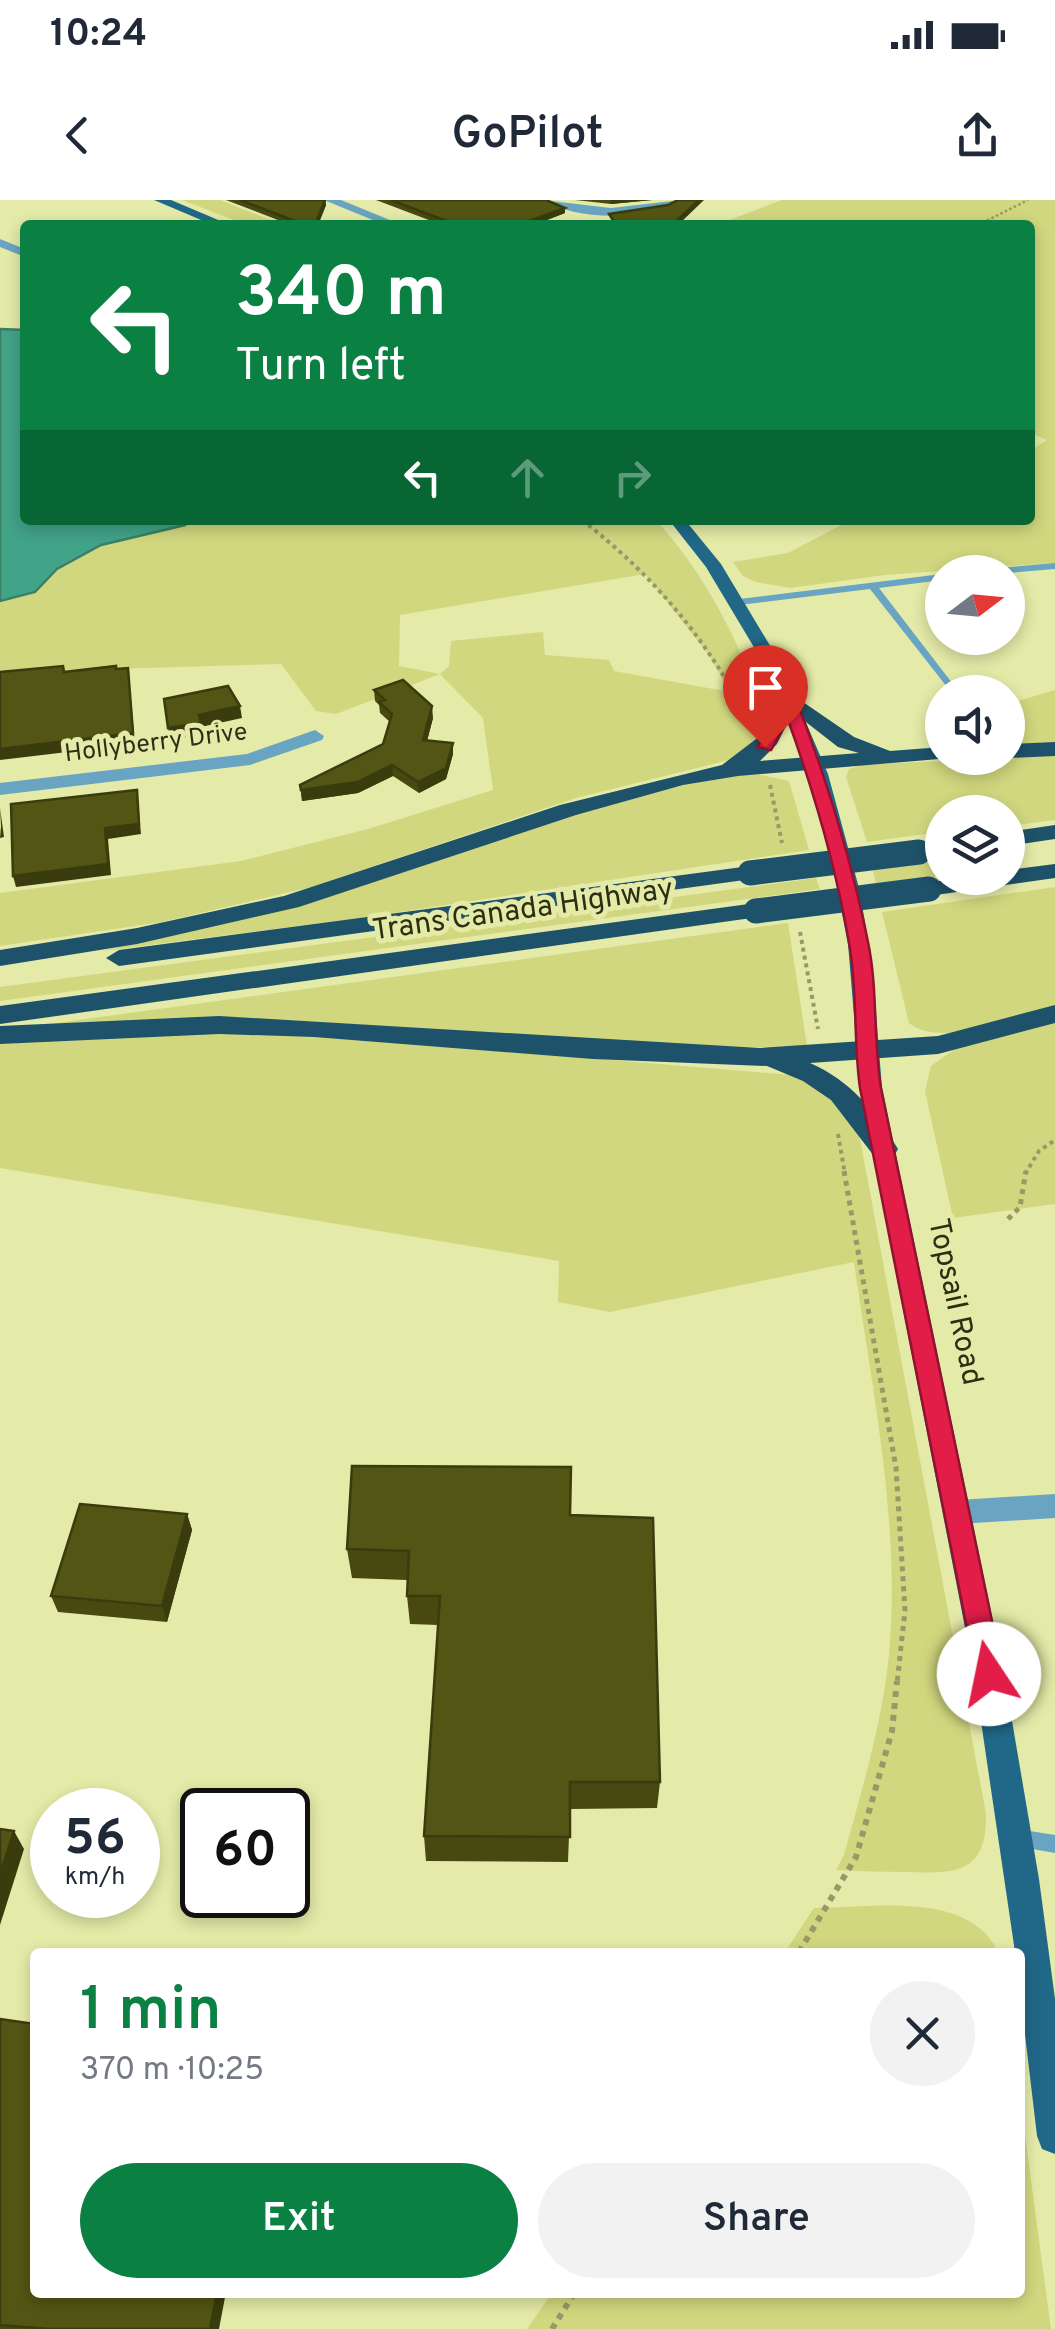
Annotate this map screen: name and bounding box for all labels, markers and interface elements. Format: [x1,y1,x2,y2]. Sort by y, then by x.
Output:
text: 10:24 [50,11,147,60]
text: GoPilot [451,107,604,164]
icon: back [50,108,105,163]
icon: share [950,108,1005,163]
text: 340 m [235,252,447,341]
icon: left [70,260,200,390]
text: Turn left [235,339,406,396]
icon: left [395,450,450,505]
icon: ahead [500,450,555,505]
icon: right [605,450,660,505]
north arrow [925,555,1025,655]
map controls [925,555,1025,895]
pin [723,645,808,748]
icon: arrive [738,660,793,715]
button: sound [925,675,1025,775]
street label: Hollyberry Drive [63,717,249,771]
button: layers [925,795,1025,895]
street label: Trans Canada Highway [370,872,676,950]
street label: Topsail Road [918,1215,990,1389]
position arrow [937,1622,1041,1726]
speed limit sign: 60 [180,1788,310,1918]
text: 56 [64,1809,126,1872]
text: km/h [65,1862,125,1894]
text: 1 min [80,1975,221,2051]
button: close [870,1981,975,2086]
text: 370 m · 10:25 [80,2051,264,2091]
button: Exit [80,2163,518,2278]
button: Share [538,2163,975,2278]

